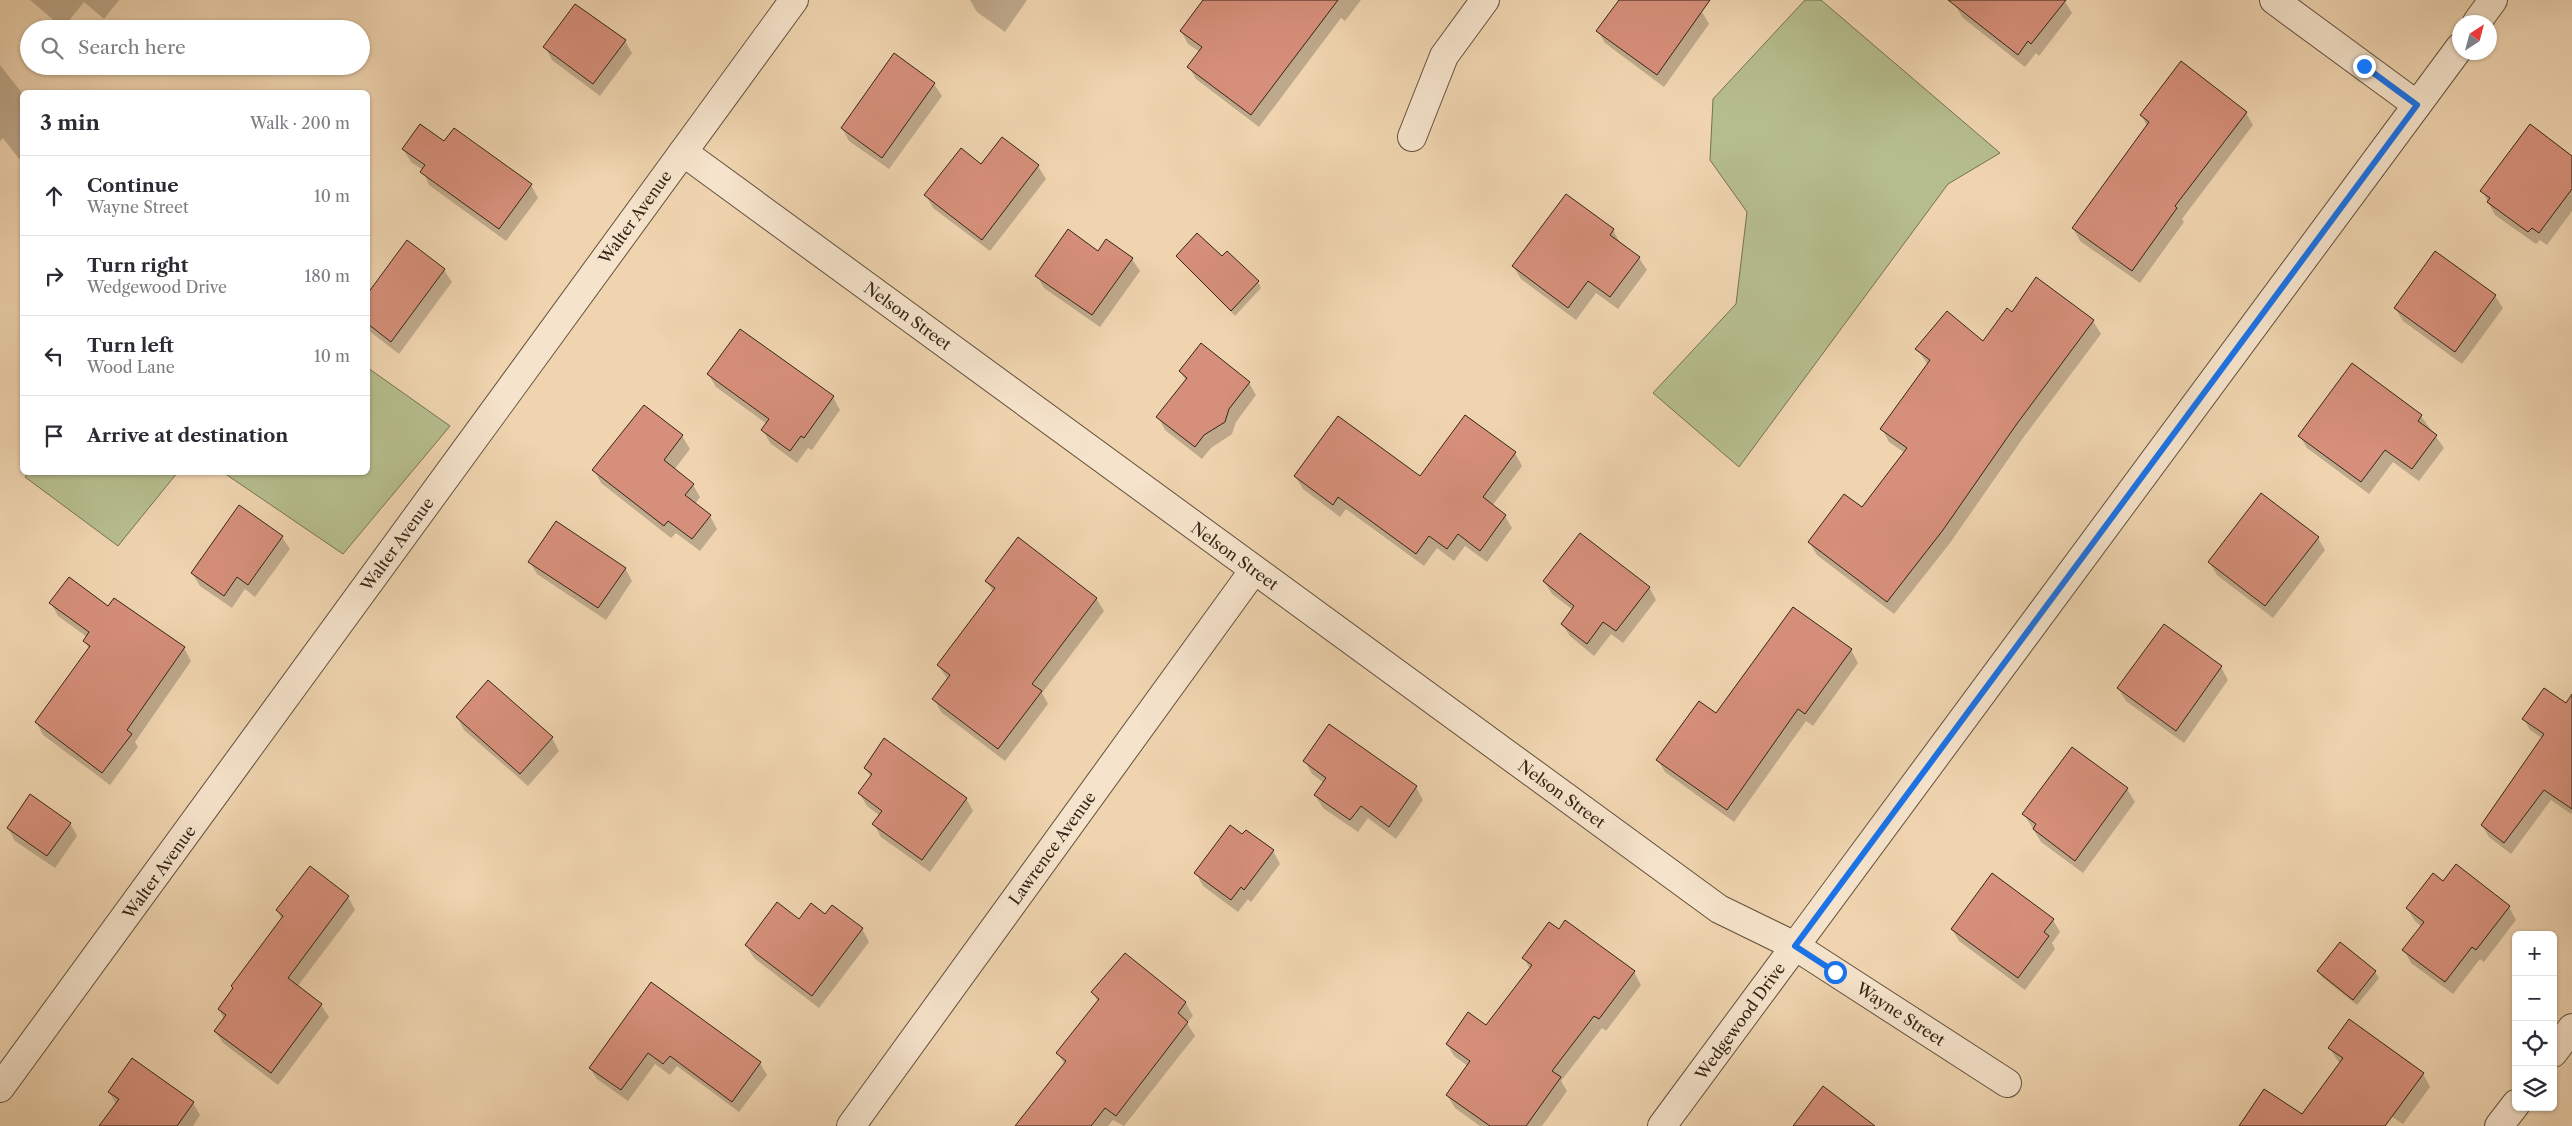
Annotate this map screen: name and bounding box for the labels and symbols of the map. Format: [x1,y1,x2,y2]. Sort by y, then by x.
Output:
north arrow [2452,15,2497,60]
route end [2353,55,2376,78]
street label: Walter Avenue [594,166,676,269]
street label: Nelson Street [860,278,956,355]
street label: Walter Avenue [356,493,438,596]
street label: Nelson Street [1187,518,1283,595]
street label: Nelson Street [1514,756,1610,833]
street label: Lawrence Avenue [1004,787,1100,909]
street label: Walter Avenue [118,821,200,924]
street label: Wedgewood Drive [1690,958,1789,1084]
route start [1824,961,1847,984]
street label: Wayne Street [1852,977,1949,1050]

